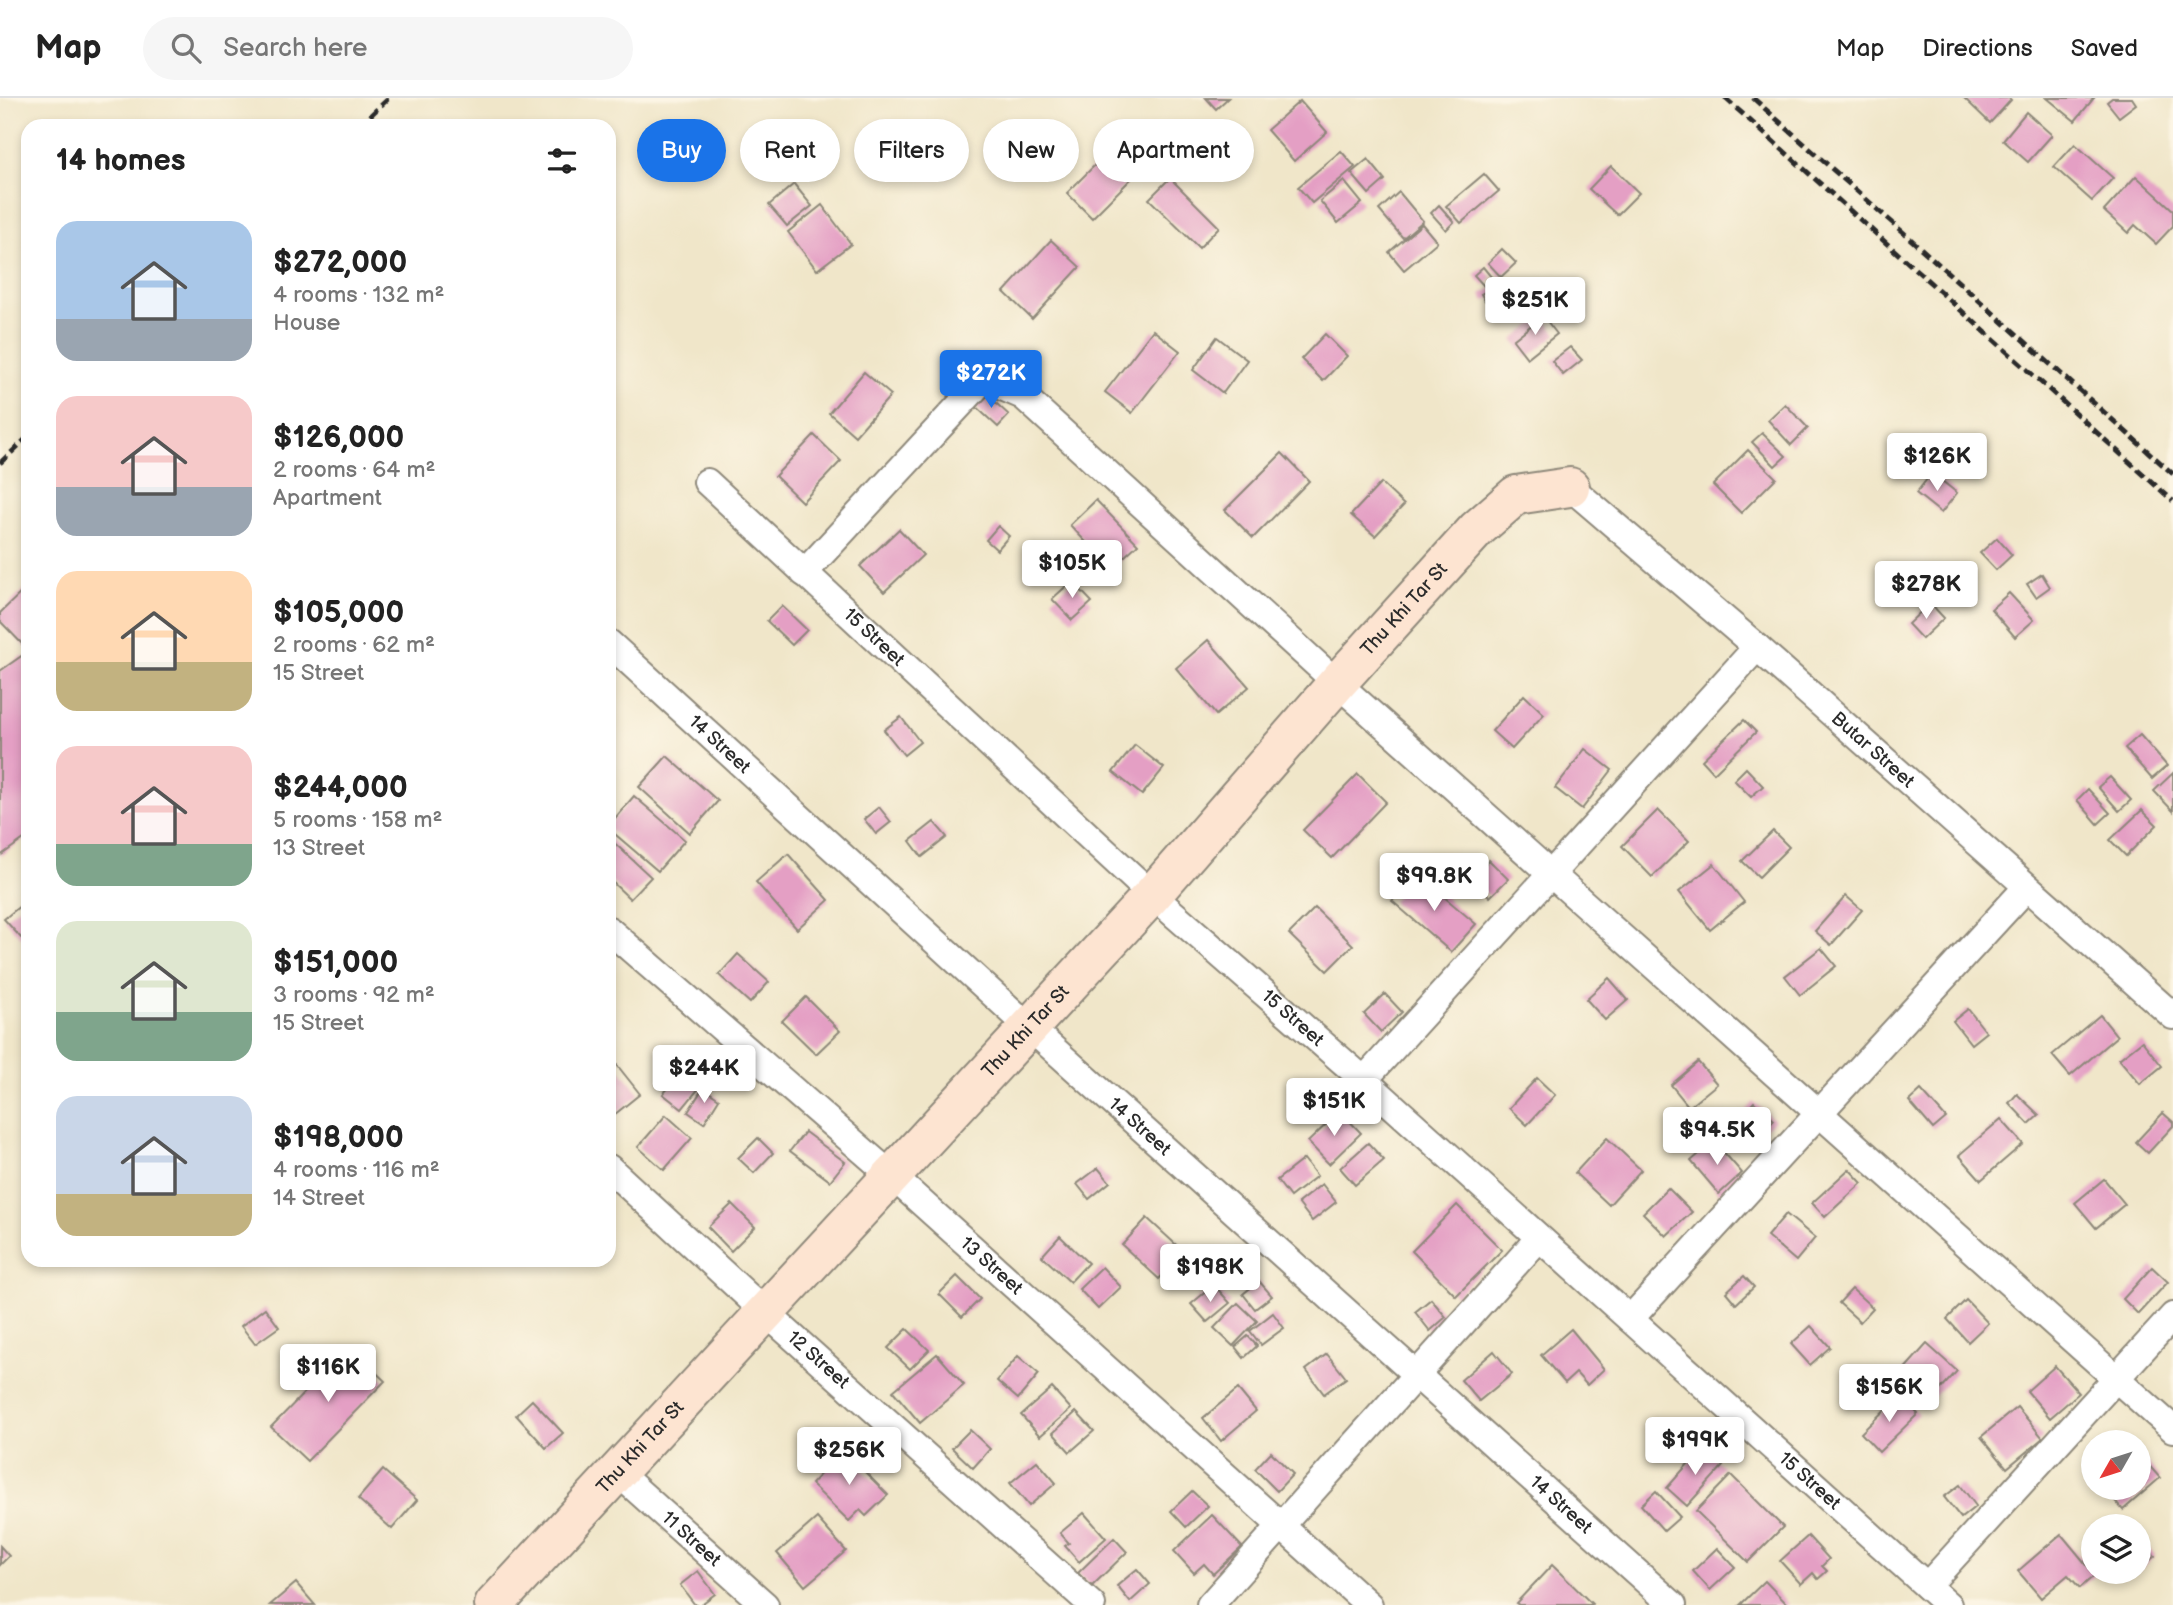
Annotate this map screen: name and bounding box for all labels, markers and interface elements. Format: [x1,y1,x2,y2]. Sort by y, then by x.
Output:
search box [143,17,633,80]
text: Map [35,28,101,68]
icon: search [167,29,205,67]
text: Search here [223,33,367,64]
text: Map [1836,34,1884,63]
text: Directions [1922,34,2033,63]
text: Saved [2071,34,2138,63]
chip: Buy [637,119,726,182]
chip: Rent [740,119,840,182]
chip: Filters [854,119,969,182]
chip: New [983,119,1079,182]
chip: Apartment [1093,119,1254,182]
icon: filters [543,142,581,180]
text: 14 homes [56,143,185,179]
text: $272,000 [273,245,407,281]
icon: home [112,249,196,333]
pin: $251K [1486,278,1584,337]
text: 4 rooms · 132 m² [273,281,444,309]
text: $251K [1501,286,1569,314]
text: House [273,309,340,337]
pin: $272K [942,350,1040,410]
text: $272K [956,359,1026,387]
text: $126,000 [273,420,404,456]
icon: home [112,424,196,508]
pin: $126K [1888,434,1986,493]
text: $126K [1903,442,1971,470]
text: 2 rooms · 64 m² [273,456,435,484]
text: Apartment [273,484,382,512]
pin: $105K [1023,540,1121,600]
text: $105K [1038,549,1106,577]
street label: Thu Khi Tar St [1356,558,1452,661]
pin: $278K [1877,561,1975,621]
text: $278K [1891,570,1961,598]
text: $105,000 [273,595,404,631]
icon: home [112,599,196,683]
street label: 15 Street [839,603,910,671]
text: 2 rooms · 62 m² [273,631,435,659]
text: 15 Street [273,659,364,687]
street label: Butar Street [1827,707,1919,793]
street label: 14 Street [684,710,756,778]
text: $244,000 [273,770,408,806]
icon: home [112,774,196,858]
text: 5 rooms · 158 m² [273,806,442,834]
text: 13 Street [273,834,365,862]
pin: $99.8K [1377,854,1491,913]
text: $99.8K [1396,862,1472,890]
text: $151,000 [273,945,398,981]
icon: home [112,949,196,1033]
street label: Thu Khi Tar St [977,980,1074,1083]
text: 3 rooms · 92 m² [273,981,435,1009]
street label: 15 Street [1257,984,1329,1051]
text: 15 Street [273,1009,364,1037]
pin: $244K [655,1046,753,1105]
text: $244K [669,1054,739,1082]
pin: $151K [1285,1079,1383,1138]
text: $151K [1302,1087,1366,1115]
street label: 14 Street [1104,1093,1176,1160]
pin: $94.5K [1660,1108,1774,1167]
text: $94.5K [1679,1116,1755,1144]
text: $198,000 [273,1120,404,1156]
icon: home [112,1124,196,1208]
text: 4 rooms · 116 m² [273,1156,440,1184]
text: 14 Street [273,1184,365,1212]
street label: 13 Street [956,1232,1028,1300]
pin: $198K [1161,1244,1259,1304]
text: $198K [1176,1253,1244,1281]
street label: 12 Street [783,1326,854,1394]
pin: $116K [279,1344,377,1404]
text: $116K [296,1353,360,1381]
pin: $156K [1840,1364,1938,1424]
text: $156K [1855,1373,1923,1401]
street label: Thu Khi Tar St [592,1396,689,1498]
pin: $199K [1646,1418,1744,1477]
text: $199K [1661,1426,1729,1454]
pin: $256K [800,1428,898,1487]
north arrow [2081,1430,2151,1500]
map controls [2081,1430,2151,1584]
text: $256K [813,1436,885,1464]
street label: 15 Street [1774,1447,1846,1515]
street label: 14 Street [1525,1471,1597,1539]
street label: 11 Street [657,1506,726,1571]
button: layers [2081,1514,2151,1584]

